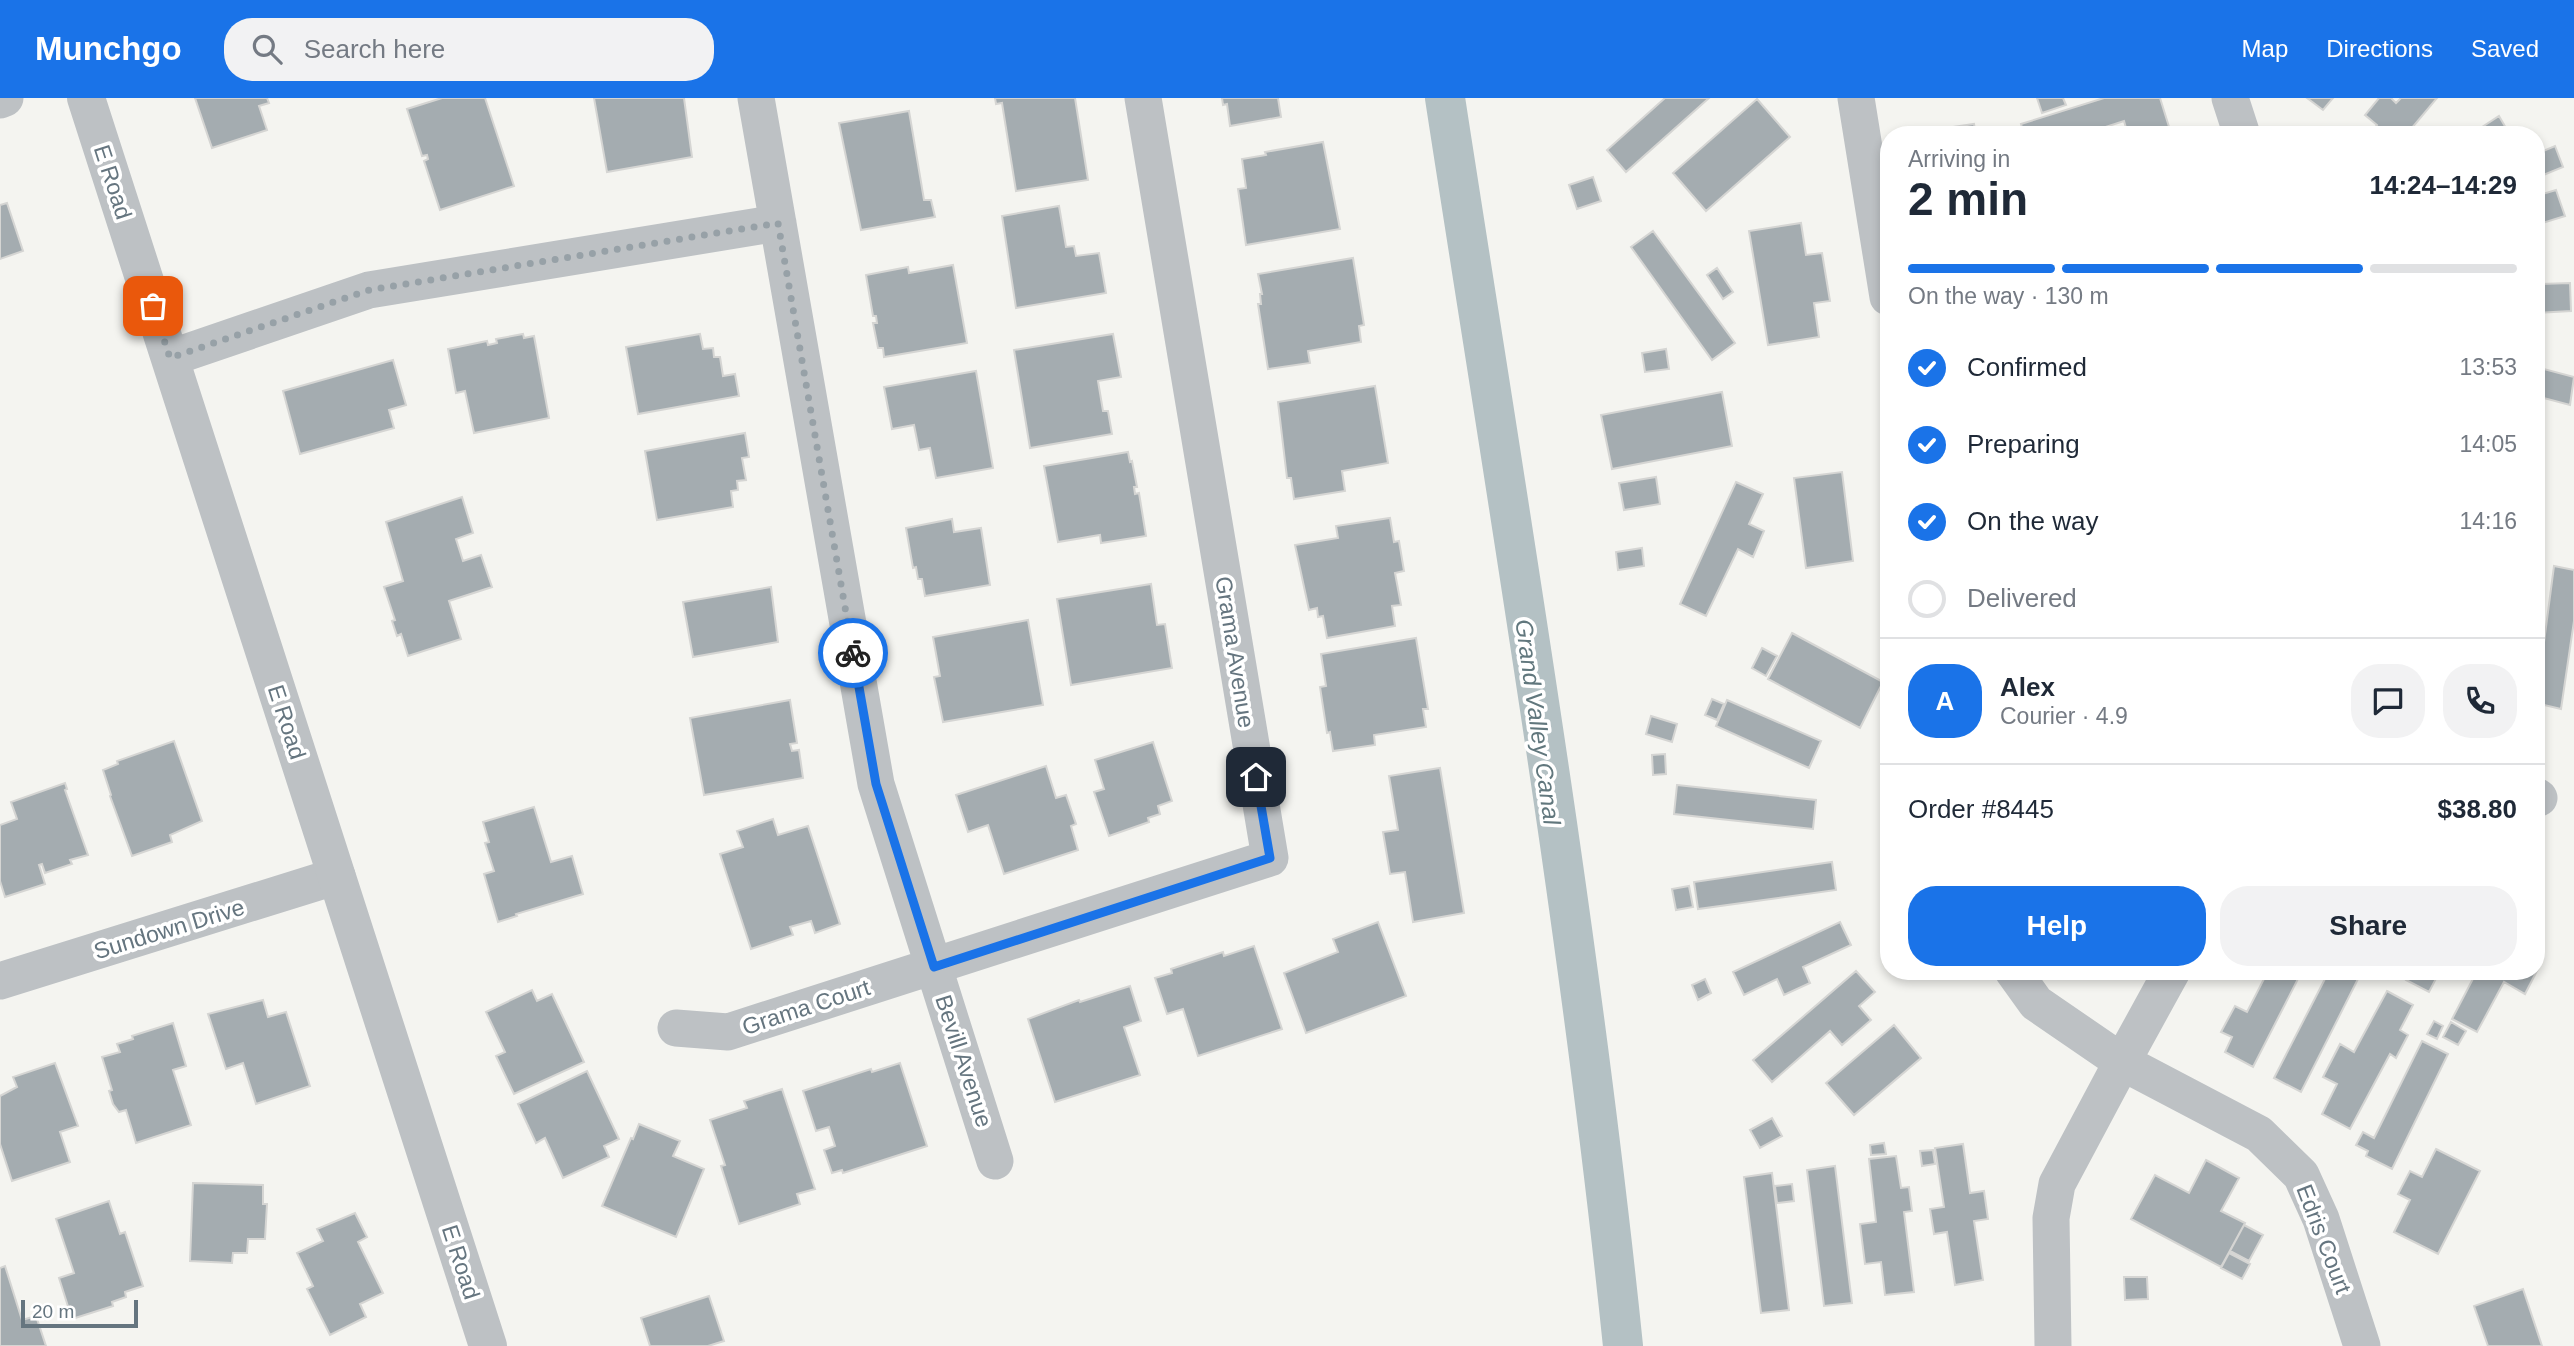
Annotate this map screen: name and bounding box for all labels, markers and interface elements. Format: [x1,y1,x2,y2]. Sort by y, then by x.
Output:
search box [224,18,714,81]
text: Munchgo [35,30,182,67]
icon: search [248,30,286,68]
text: Search here [304,34,445,64]
text: Map [2242,35,2288,62]
text: Directions [2326,35,2433,62]
text: Saved [2471,35,2539,62]
street label: E Road [89,142,137,222]
text: Arriving in [1908,146,2010,172]
text: 14:24–14:29 [2370,170,2517,200]
text: 2 min [1908,173,2028,225]
pin [123,276,183,336]
text: On the way · 130 m [1908,283,2109,309]
icon: bag [134,287,172,325]
icon: check [1908,349,1946,387]
text: Confirmed [1967,352,2087,382]
text: 13:53 [2459,354,2517,380]
icon: check [1908,426,1946,464]
text: Preparing [1967,429,2080,459]
text: 14:05 [2459,431,2517,457]
icon: check [1908,503,1946,541]
text: On the way [1967,506,2099,536]
text: 14:16 [2459,508,2517,534]
street label: Grama Avenue [1210,574,1260,730]
text: Delivered [1967,583,2077,613]
courier [818,618,888,688]
water label: Grand Valley Canal [1510,618,1566,827]
icon: bike [834,634,872,672]
button: chat [2351,664,2425,738]
button: phone [2443,664,2517,738]
text: Alex [2000,672,2055,702]
street label: E Road [263,682,311,762]
text: A [1936,686,1954,716]
text: Courier · 4.9 [2000,703,2128,729]
pin [1226,747,1286,807]
icon: home [1237,758,1275,796]
text: Order #8445 [1908,794,2054,824]
text: $38.80 [2437,794,2517,824]
button: Help [1908,886,2206,966]
button: Share [2220,886,2517,966]
street label: Sundown Drive [91,894,247,964]
street label: Grama Court [739,974,874,1040]
street label: Bevill Avenue [930,992,998,1130]
street label: Edris Court [2291,1181,2357,1298]
street label: E Road [437,1222,485,1302]
scale bar [21,1297,138,1329]
text: 20 m [32,1301,74,1322]

